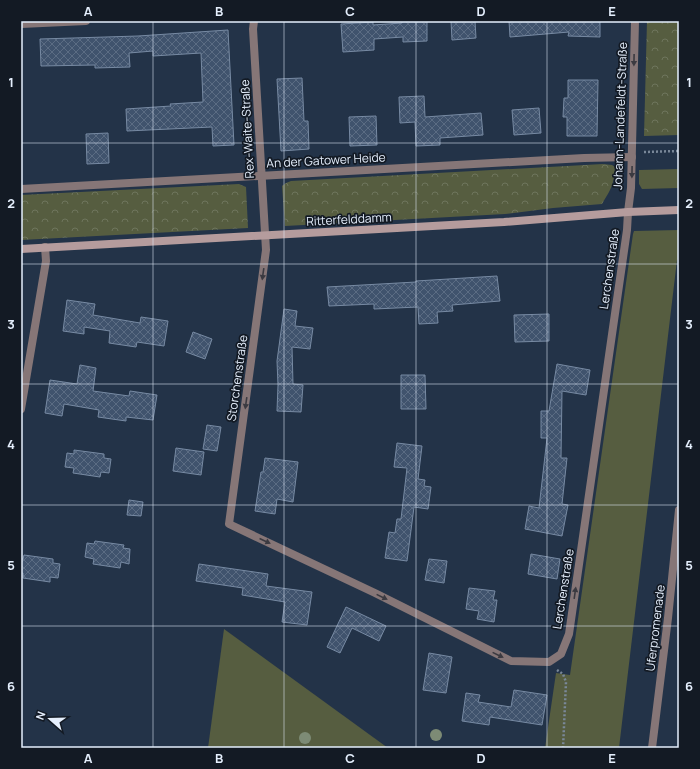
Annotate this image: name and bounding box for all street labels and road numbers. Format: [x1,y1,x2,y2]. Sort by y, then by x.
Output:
street label: Johann-Landefeldt-Straße [609,42,631,190]
street label: Rex-Waite-Straße [236,79,258,179]
street label: An der Gatower Heide [266,148,386,172]
street label: Ritterfelddamm [306,208,392,230]
street label: Lerchenstraße [595,228,623,310]
street label: Storchenstraße [223,334,251,422]
street label: Lerchenstraße [548,548,578,630]
street label: Uferpromenade [641,584,669,672]

